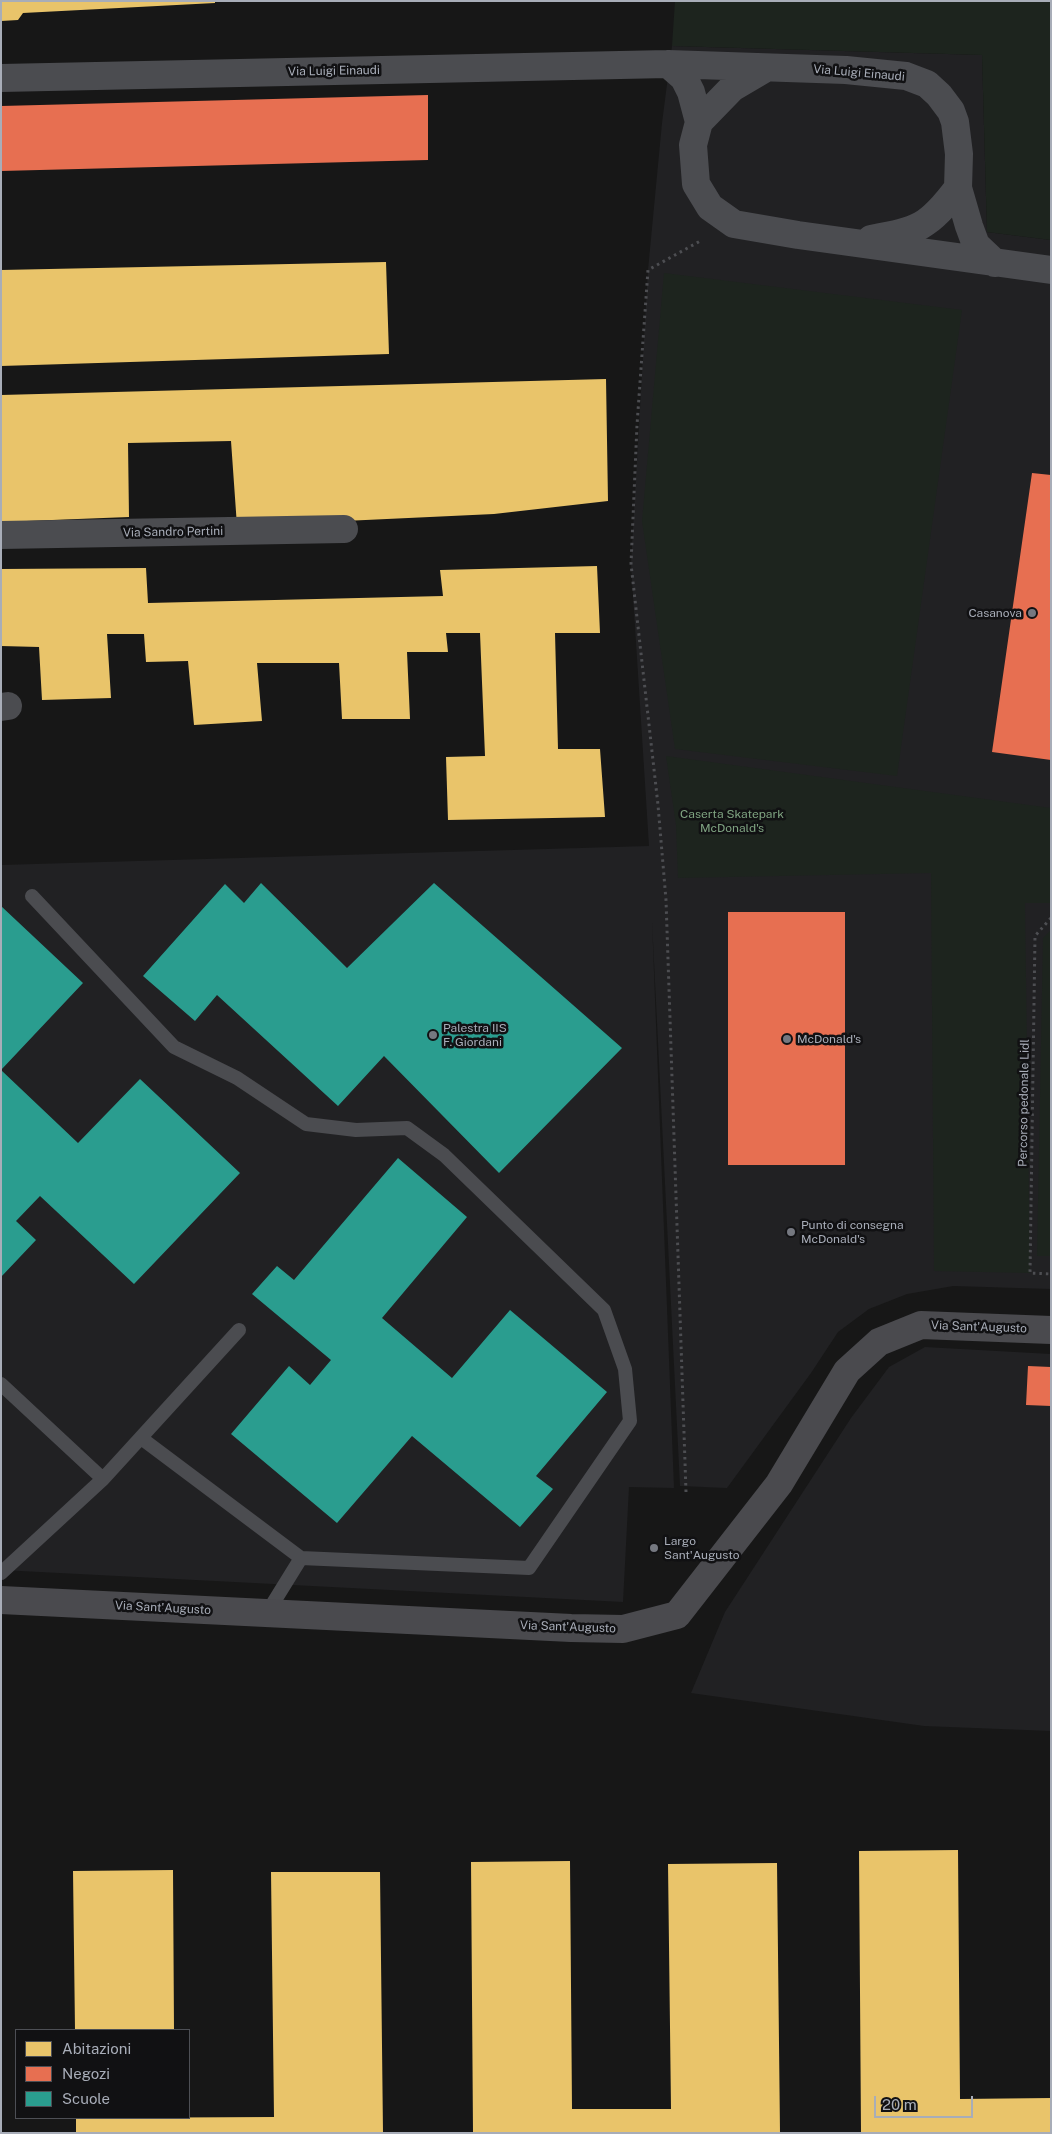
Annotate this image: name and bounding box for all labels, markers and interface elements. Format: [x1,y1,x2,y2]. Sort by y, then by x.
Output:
street label: Via Luigi Einaudi [813,62,905,84]
street label: Via Luigi Einaudi [288,63,380,79]
street label: Via Sandro Pertini [123,524,223,540]
place label: Casanova [968,606,1022,620]
marker: Casanova [1026,607,1038,619]
park label: Caserta Skatepark McDonald's [680,807,784,835]
place label: Palestra IIS F. Giordani [443,1021,507,1049]
marker: Palestra IIS F. Giordani [427,1029,439,1041]
place label: McDonald's [797,1032,861,1046]
marker: McDonald's [781,1033,793,1045]
street label: Percorso pedonale Lidl [1016,1039,1032,1167]
place label: Punto di consegna McDonald's [801,1218,904,1246]
marker: Punto di consegna McDonald's [785,1226,797,1238]
street label: Via Sant'Augusto [931,1318,1027,1336]
place label: Largo Sant'Augusto [664,1534,740,1562]
marker: Largo Sant'Augusto [648,1542,660,1554]
street label: Via Sant'Augusto [115,1598,211,1618]
street label: Via Sant'Augusto [520,1618,616,1636]
legend [15,2029,190,2119]
text: Abitazioni [62,2040,131,2057]
text: Negozi [62,2065,110,2082]
scale bar [877,2086,976,2118]
text: Scuole [62,2090,110,2107]
text: 20 m [882,2096,917,2113]

